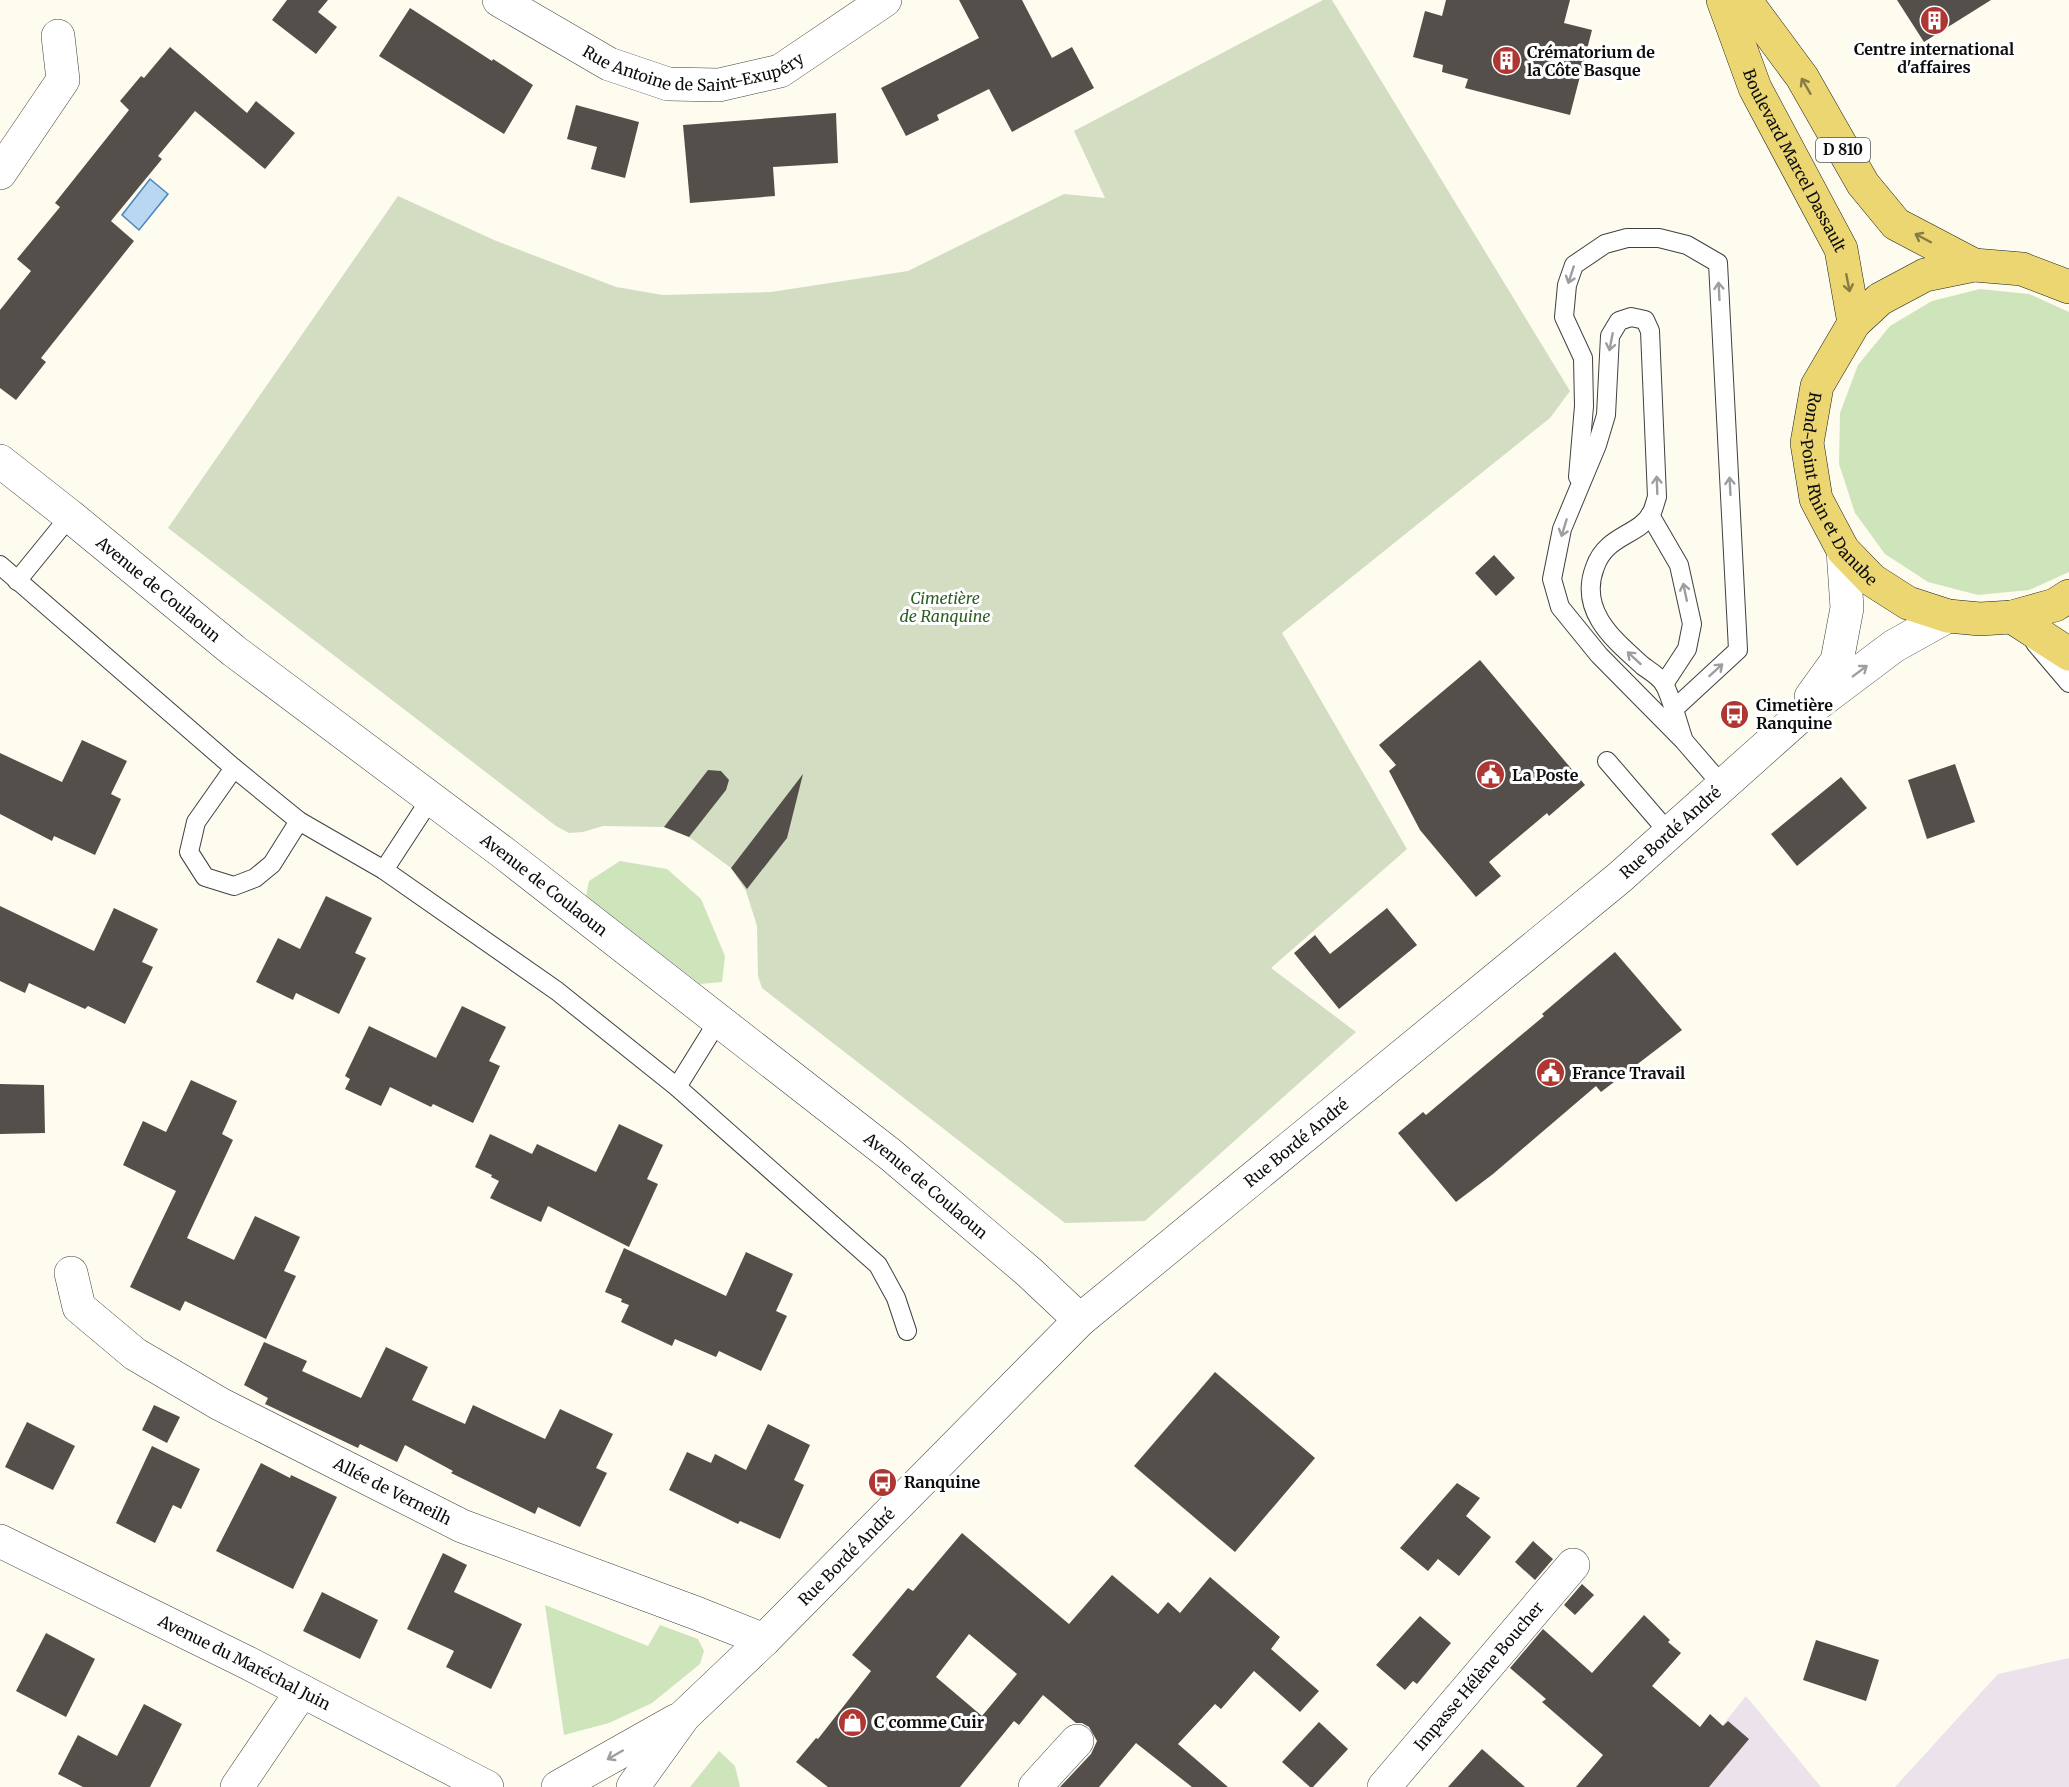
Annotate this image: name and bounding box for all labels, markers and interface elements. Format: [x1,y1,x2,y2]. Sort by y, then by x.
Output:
building icon: Centre international d'affaires [1918,5,1950,37]
street label: Rue Antoine de Saint-Exupéry [579,36,809,60]
place label: Centre international d'affaires [1854,39,2014,77]
text: Rue Antoine de Saint-Exupéry [579,41,808,95]
place label: Crématorium de la Côte Basque [1527,42,1655,80]
building icon: Crématorium de la Côte Basque [1490,45,1522,77]
street label: Boulevard Marcel Dassault [1739,66,1851,256]
one-way arrow [1800,78,1812,95]
road number: D 810 [1816,138,1870,162]
one-way arrow [1914,232,1932,243]
one-way arrow [1564,265,1575,284]
one-way arrow [1843,272,1854,292]
one-way arrow [1714,281,1725,301]
one-way arrow [1605,332,1616,351]
street label: Rond-Point Rhin et Danube [1797,391,1882,590]
one-way arrow [1651,476,1662,496]
one-way arrow [1724,476,1735,496]
one-way arrow [1558,518,1569,537]
street label: Avenue de Coulaoun [92,531,225,646]
one-way arrow [1679,582,1690,602]
park label: Cimetière de Ranquine [900,588,990,626]
one-way arrow [1627,651,1642,665]
one-way arrow [1708,664,1723,678]
one-way arrow [1852,664,1868,677]
place label: Cimetière Ranquine [1756,695,1833,733]
bus stop icon: Cimetière Ranquine [1719,698,1751,730]
public building icon: La Poste [1475,759,1507,791]
place label: La Poste [1512,765,1579,785]
street label: Rue Bordé André [1615,782,1725,883]
street label: Avenue de Coulaoun [476,829,612,941]
public building icon: France Travail [1535,1057,1567,1089]
place label: France Travail [1572,1063,1685,1083]
street label: Rue Bordé André [1240,1094,1352,1191]
street label: Avenue de Coulaoun [860,1127,992,1243]
street label: Allée de Verneilh [330,1453,455,1529]
bus stop icon: Ranquine [867,1466,899,1498]
place label: Ranquine [904,1472,981,1492]
street label: Rue Bordé André [794,1504,899,1609]
street label: Impasse Hélène Boucher [1410,1597,1548,1754]
street label: Avenue du Maréchal Juin [154,1610,334,1714]
shop icon: C comme Cuir [837,1706,869,1738]
place label: C comme Cuir [874,1712,985,1732]
one-way arrow [607,1749,624,1761]

